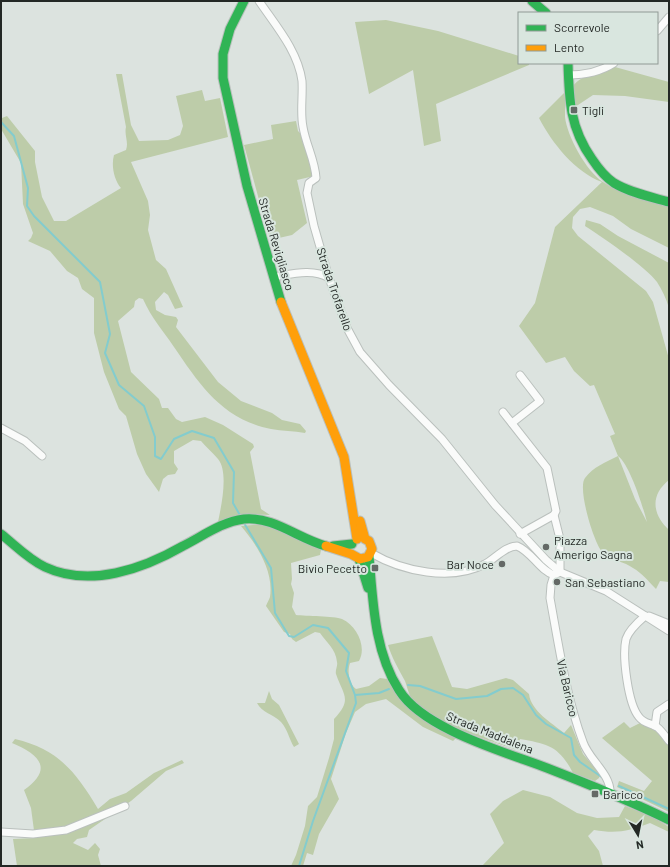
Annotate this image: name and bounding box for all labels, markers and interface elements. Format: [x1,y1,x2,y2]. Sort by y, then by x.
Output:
legend [518,12,658,64]
text: Scorrevole [554,20,610,34]
text: Lento [554,40,584,54]
place label: Tigli [582,103,604,117]
marker: Tigli [569,105,579,115]
street label: Strada Revigliasco [256,196,298,292]
street label: Strada Trofarello [314,246,356,332]
place label: Piazza Amerigo Sagna [554,533,632,561]
marker: Piazza Amerigo Sagna [541,542,551,552]
place label: Bar Noce [446,557,494,571]
marker: Bar Noce [497,559,507,569]
place label: Bivio Pecetto [298,561,367,575]
marker: Bivio Pecetto [370,563,380,573]
place label: San Sebastiano [565,575,645,589]
marker: San Sebastiano [552,577,562,587]
street label: Via Baricco [555,658,581,718]
street label: Strada Maddalena [444,708,536,756]
place label: Baricco [603,787,643,801]
marker: Baricco [590,789,600,799]
north arrow [618,815,658,855]
text: N [635,838,645,852]

